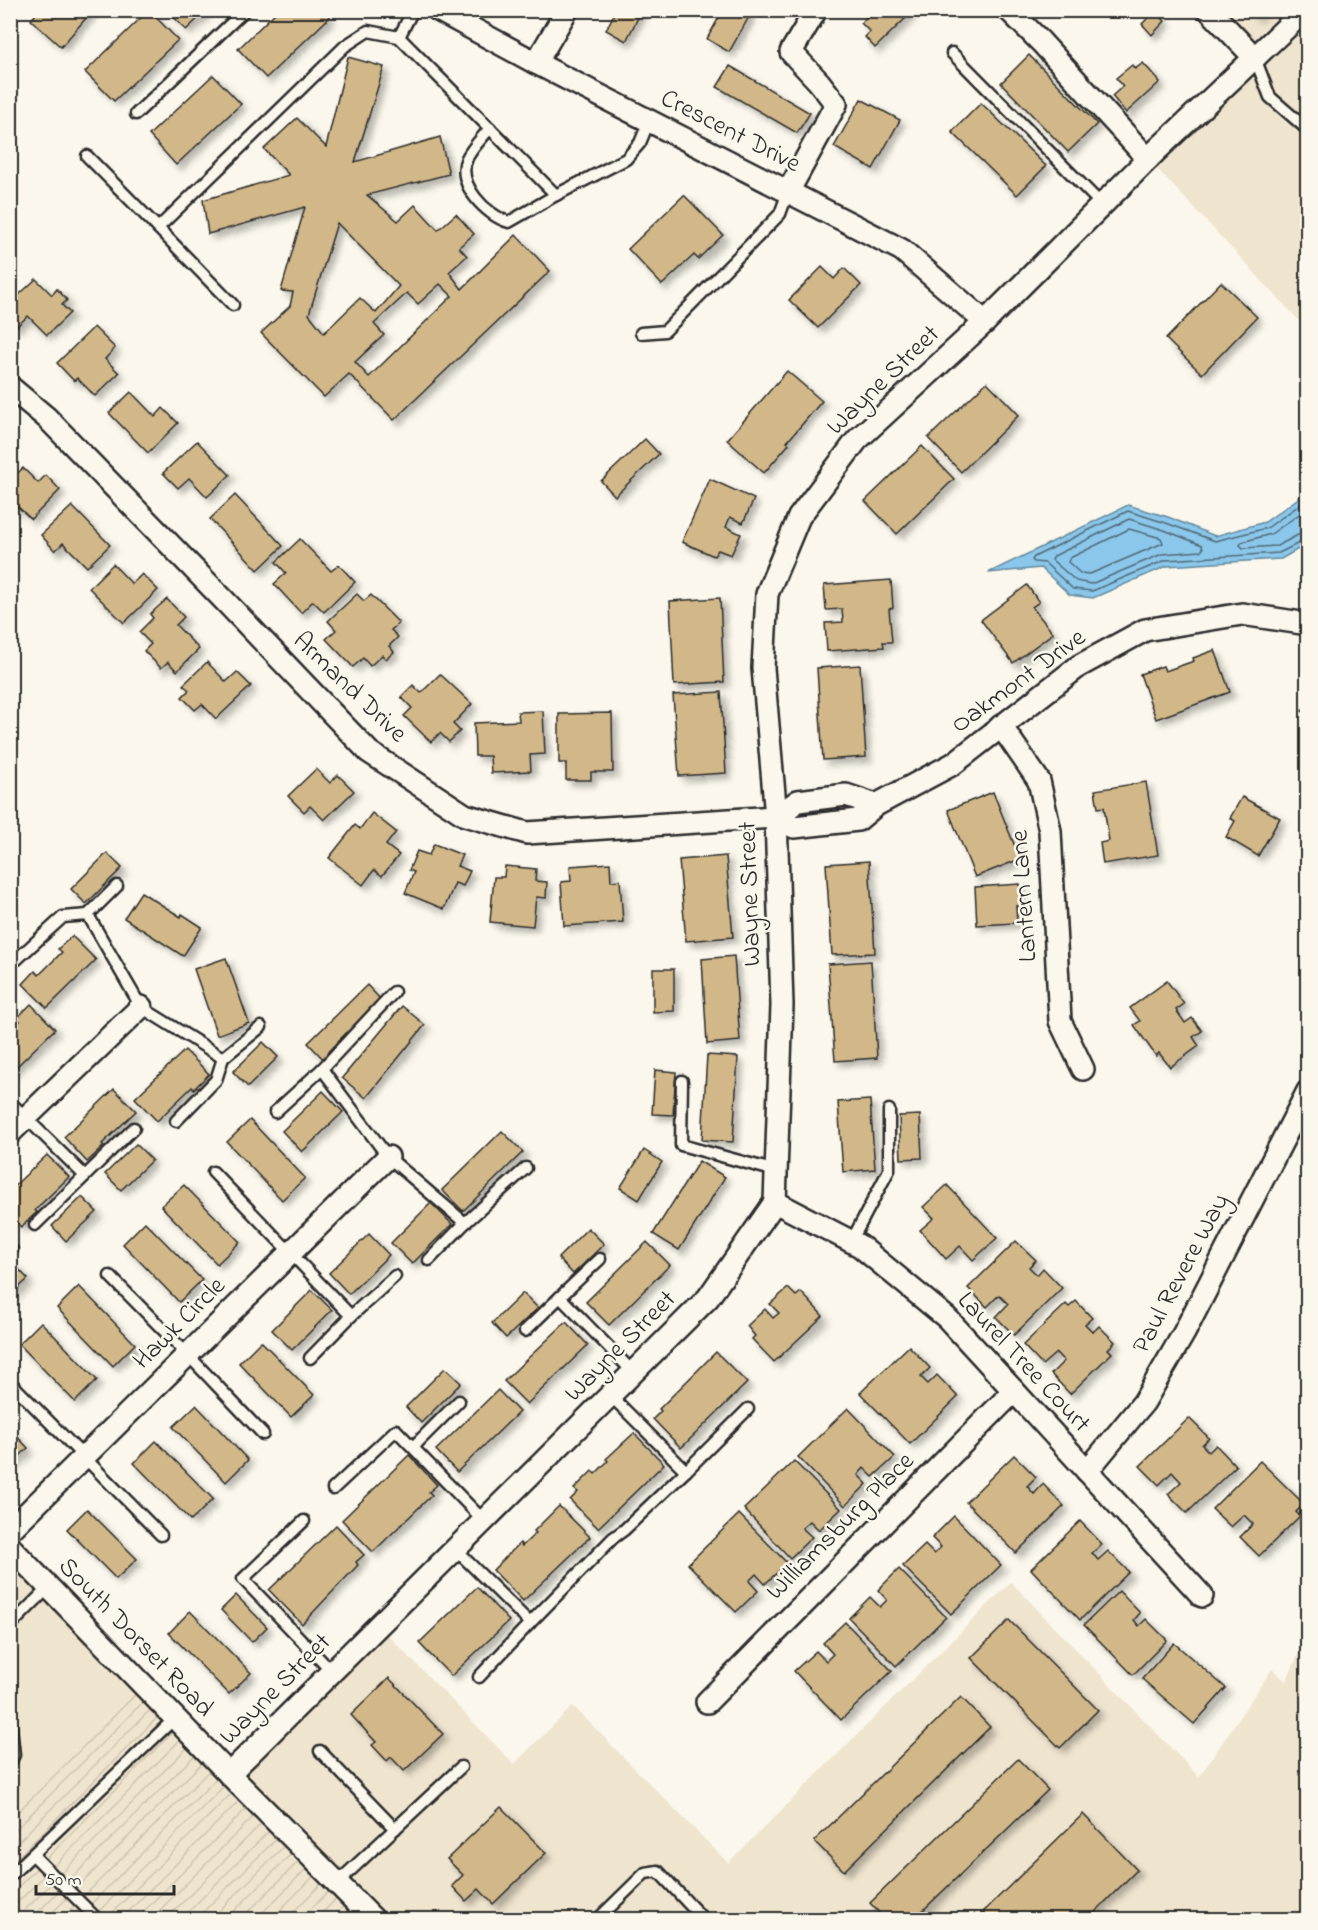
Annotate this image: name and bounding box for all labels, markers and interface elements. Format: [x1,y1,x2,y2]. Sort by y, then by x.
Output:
street label: Crescent Drive [653,80,807,184]
street label: Wayne Street [819,317,950,445]
street label: Oakmont Drive [944,620,1095,744]
street label: Armand Drive [283,623,415,753]
street label: Wayne Street [729,821,773,967]
street label: Lantern Lane [1001,828,1049,963]
street label: Paul Revere Way [1124,1187,1240,1361]
street label: Hawk Circle [125,1269,235,1379]
street label: Wayne Street [556,1282,686,1412]
street label: Laurel Tree Court [947,1284,1099,1442]
street label: Williamsburg Place [758,1444,924,1610]
street label: South Dorset Road [48,1549,222,1727]
street label: Wayne Street [211,1625,341,1755]
scale bar [36,1858,174,1896]
text: 50 m [45,1868,82,1894]

